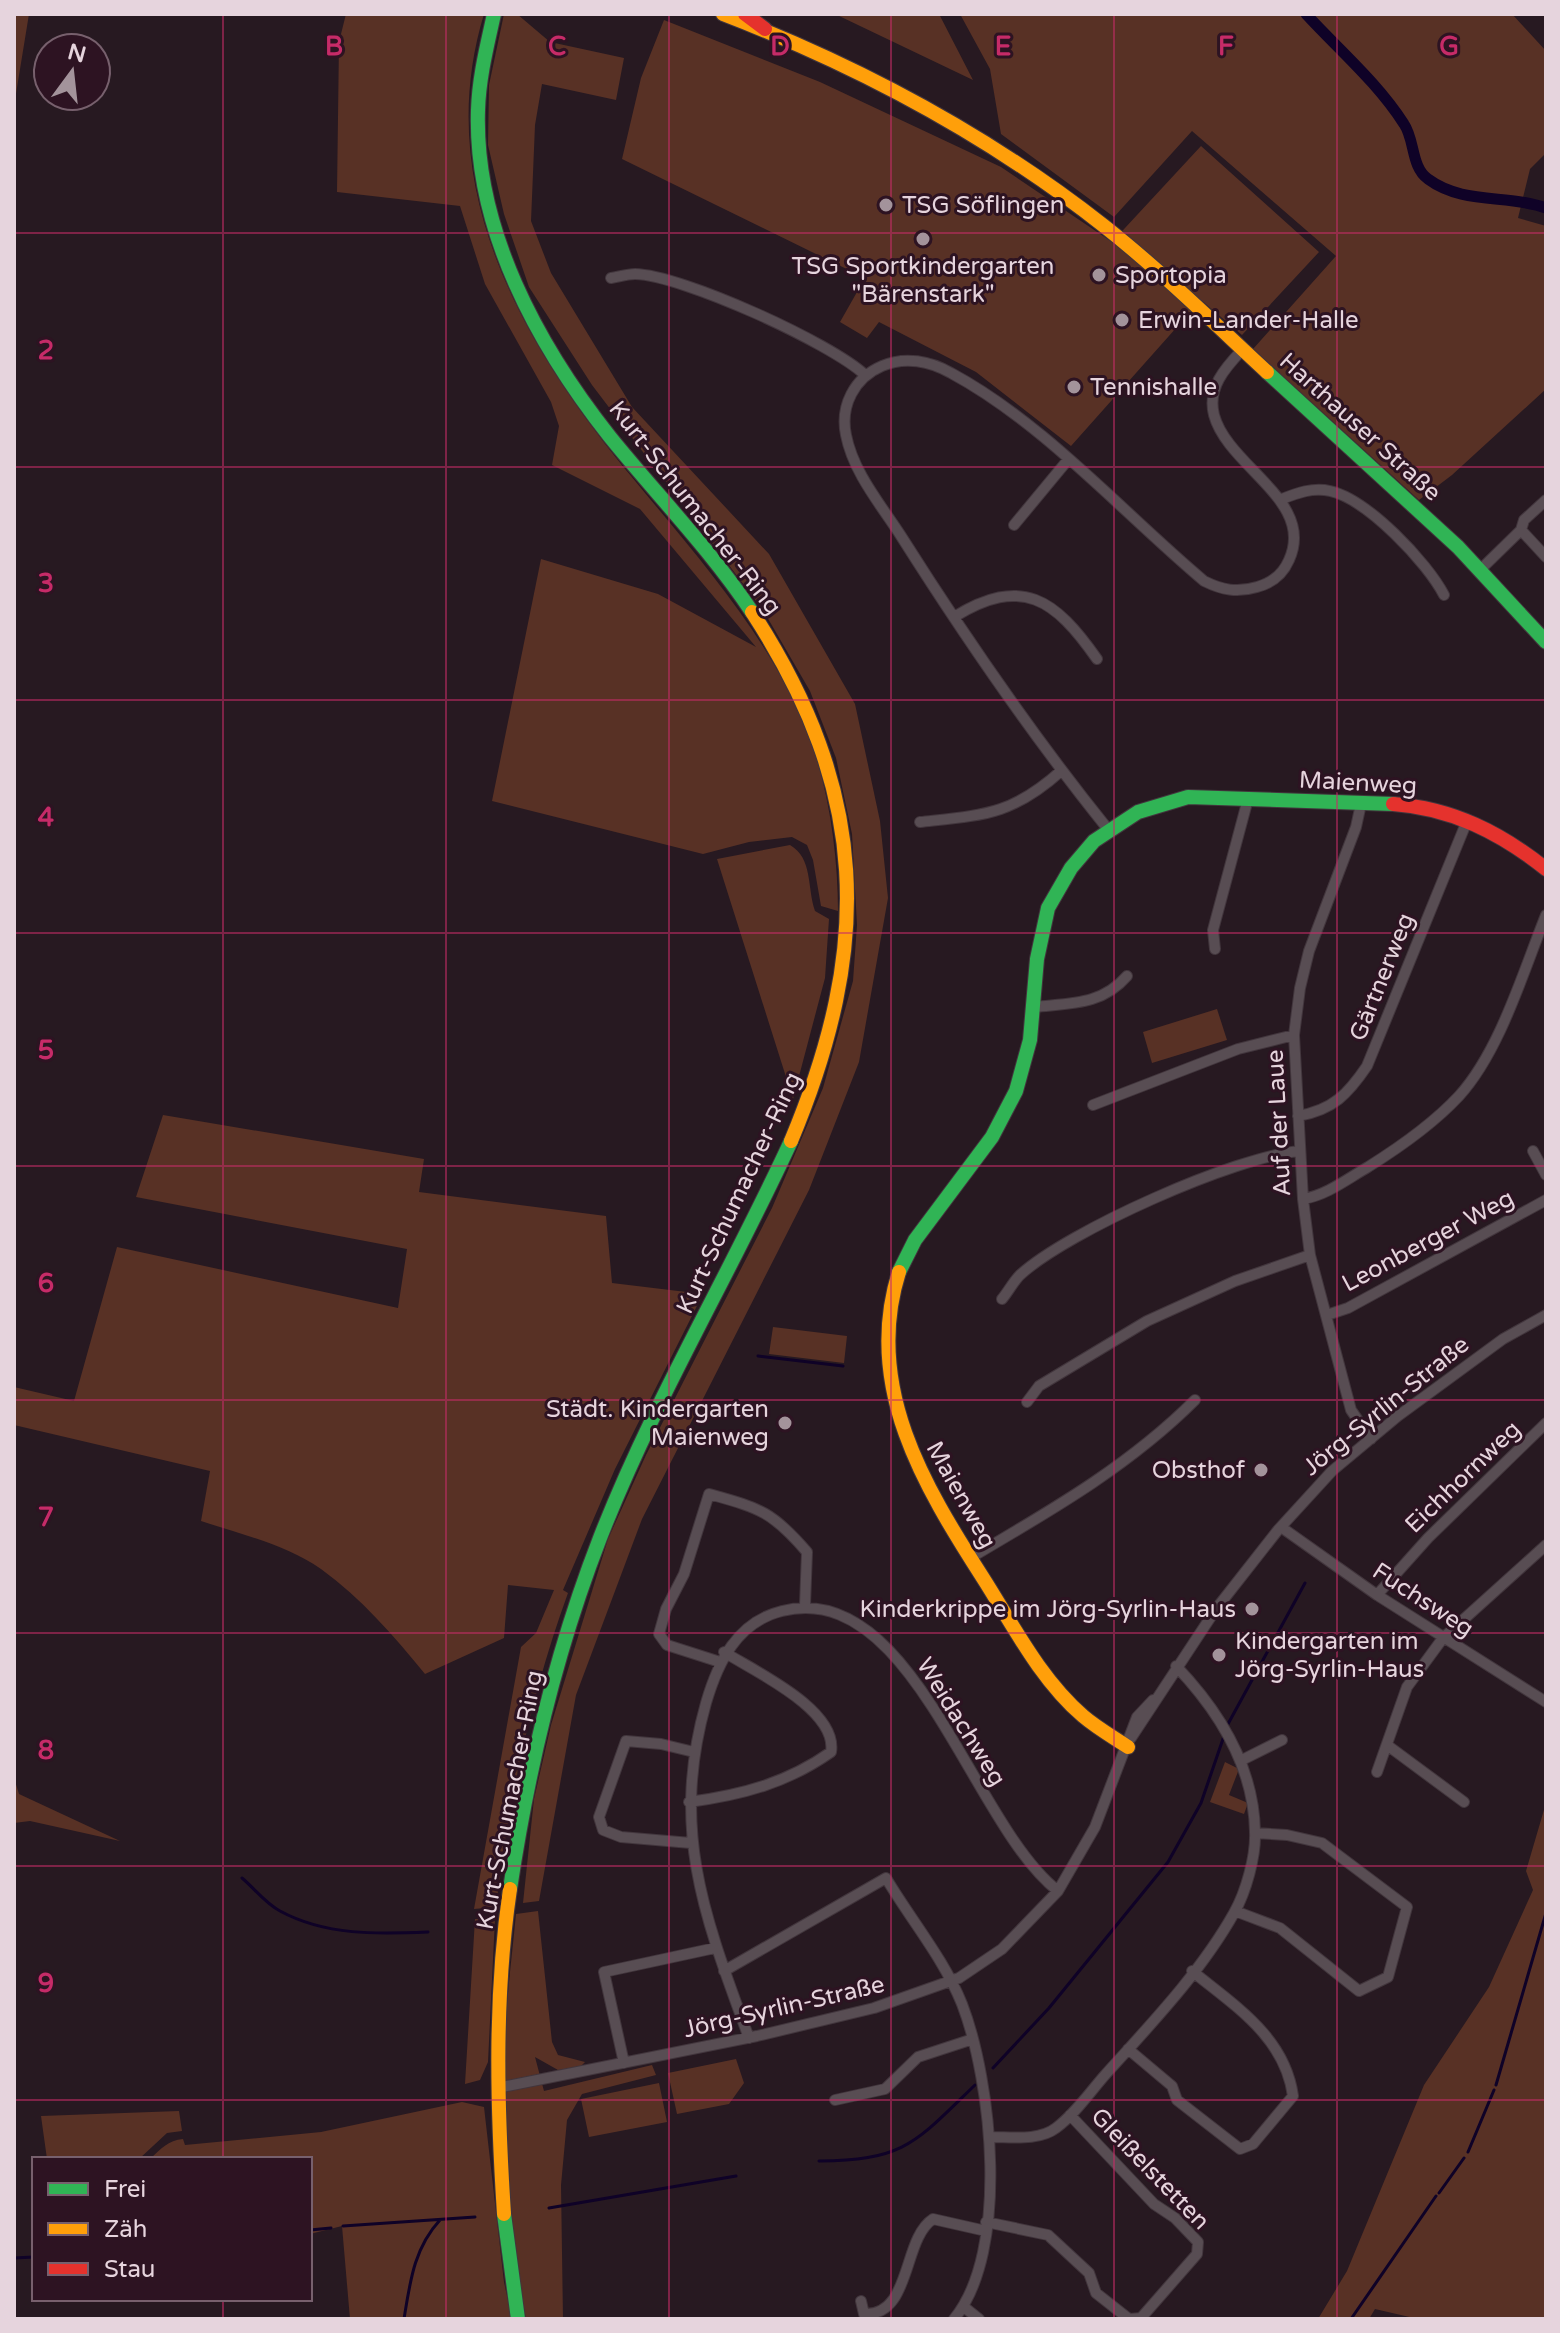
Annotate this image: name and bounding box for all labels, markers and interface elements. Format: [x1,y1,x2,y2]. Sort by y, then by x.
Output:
text: B [325,31,343,62]
text: C [548,31,566,62]
text: D [770,31,790,62]
text: E [995,31,1011,62]
text: F [1218,31,1234,62]
text: G [1439,31,1459,62]
north arrow [32,32,112,112]
text: N [65,39,89,68]
place label: TSG Söflingen [902,191,1064,220]
marker: TSG Söflingen [877,196,895,214]
marker: TSG Sportkindergarten "Bärenstark" [914,230,932,248]
place label: TSG Sportkindergarten "Bärenstark" [792,252,1054,309]
place label: Sportopia [1115,261,1227,290]
marker: Sportopia [1090,266,1108,284]
place label: Erwin-Lander-Halle [1138,306,1359,335]
marker: Erwin-Lander-Halle [1113,311,1131,329]
text: 2 [38,335,54,366]
street label: Harthauser Straße [1273,347,1447,507]
place label: Tennishalle [1090,373,1217,402]
marker: Tennishalle [1065,378,1083,396]
street label: Kurt-Schumacher-Ring [602,395,788,621]
text: 3 [38,568,54,599]
street label: Maienweg [1298,765,1418,801]
text: 4 [38,802,54,833]
street label: Gärtnerweg [1343,909,1421,1045]
text: 5 [38,1035,54,1066]
street label: Auf der Laue [1261,1049,1297,1197]
street label: Kurt-Schumacher-Ring [670,1067,808,1319]
street label: Leonberger Weg [1337,1184,1519,1298]
text: 6 [38,1268,54,1299]
street label: Jörg-Syrlin-Straße [1297,1330,1475,1482]
place label: Städt. Kindergarten Maienweg [546,1395,769,1452]
marker: Städt. Kindergarten Maienweg [776,1414,794,1432]
street label: Eichhornweg [1399,1415,1527,1539]
street label: Maienweg [920,1436,1002,1554]
place label: Obsthof [1152,1456,1246,1485]
marker: Obsthof [1252,1461,1270,1479]
text: 7 [38,1502,54,1533]
street label: Fuchsweg [1367,1557,1479,1643]
place label: Kinderkrippe im Jörg-Syrlin-Haus [860,1595,1236,1624]
marker: Kinderkrippe im Jörg-Syrlin-Haus [1243,1600,1261,1618]
place label: Kindergarten im Jörg-Syrlin-Haus [1235,1627,1424,1684]
marker: Kindergarten im Jörg-Syrlin-Haus [1210,1646,1228,1664]
street label: Weidachweg [910,1652,1012,1792]
street label: Kurt-Schumacher-Ring [471,1668,549,1932]
text: 8 [38,1735,54,1766]
text: 9 [38,1968,54,1999]
street label: Jörg-Syrlin-Straße [681,1970,887,2044]
street label: Gleißelstetten [1085,2102,1215,2236]
legend [32,2157,312,2301]
text: Frei [104,2175,146,2204]
text: Zäh [104,2215,147,2244]
text: Stau [104,2255,155,2284]

